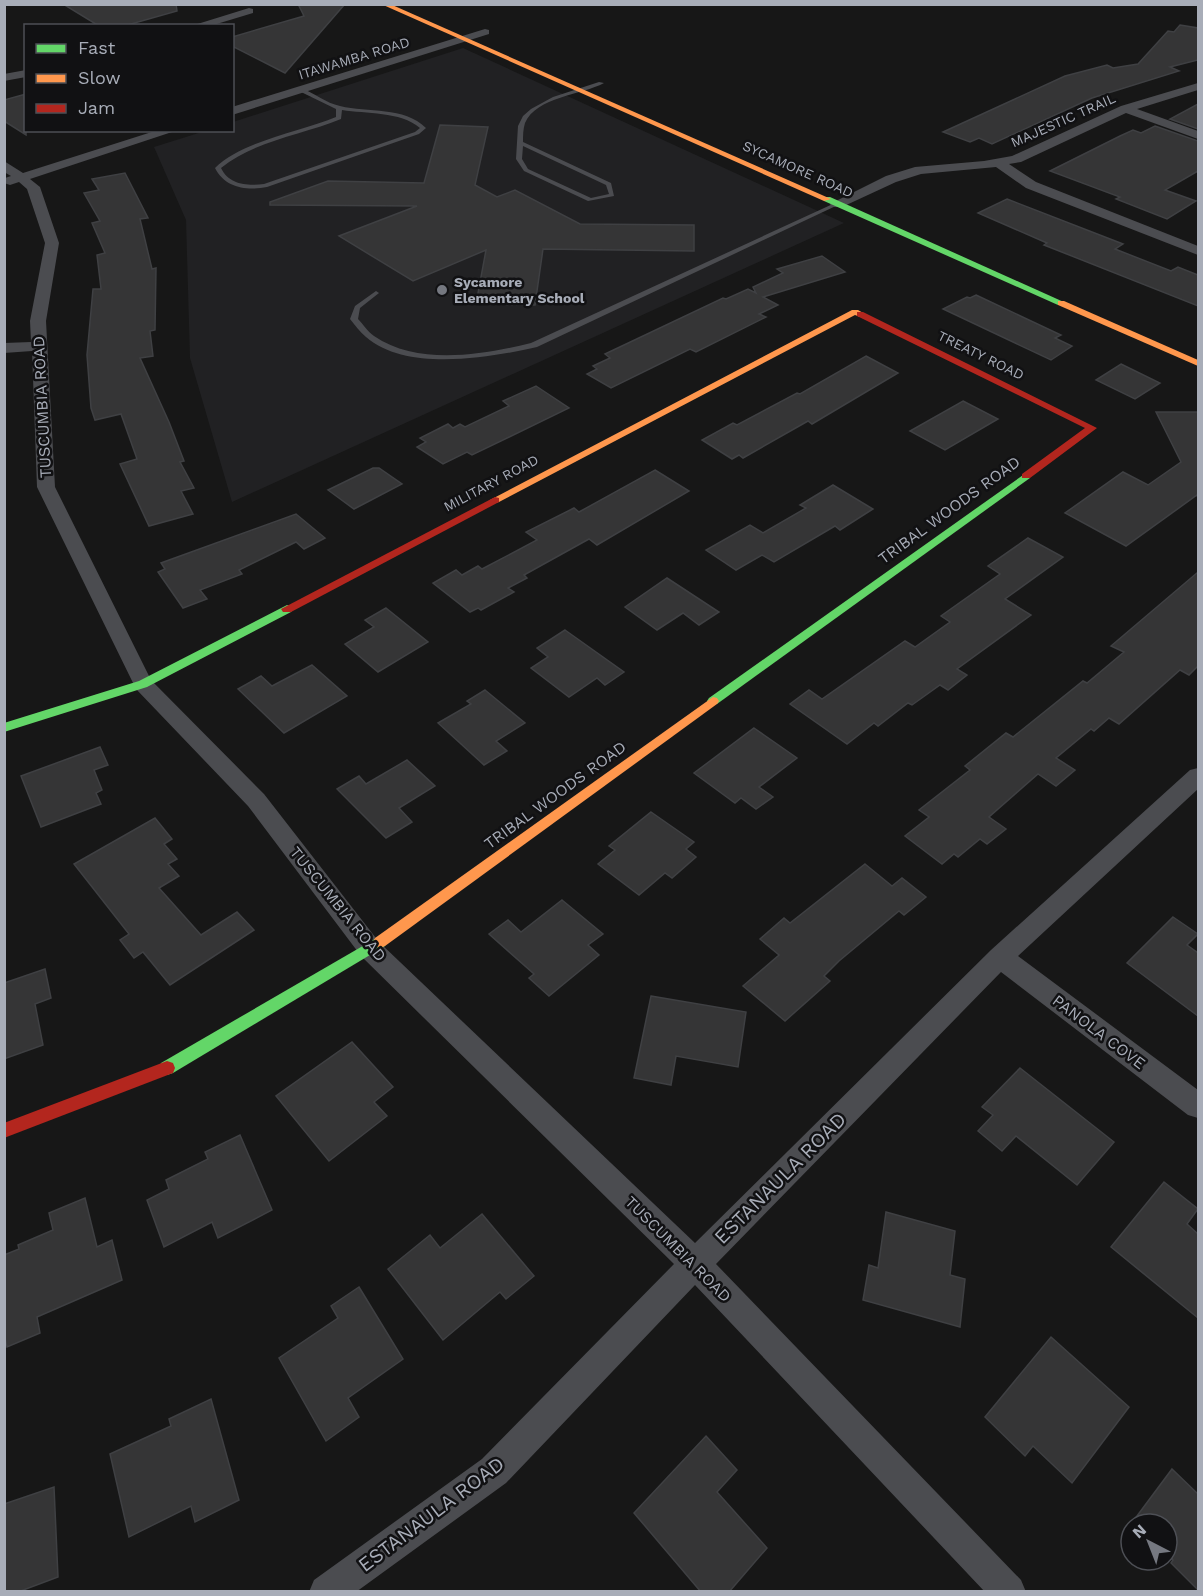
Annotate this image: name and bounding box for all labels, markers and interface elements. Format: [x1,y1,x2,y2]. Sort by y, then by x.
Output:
legend [24,24,234,132]
street label: ITAWAMBA ROAD [297,33,411,83]
text: Fast [78,37,116,58]
text: Slow [78,67,121,88]
street label: MAJESTIC TRAIL [1008,90,1118,150]
text: Jam [78,97,115,118]
street label: SYCAMORE ROAD [740,137,856,201]
place label: Sycamore Elementary School [454,274,585,306]
marker: Sycamore Elementary School [435,283,449,297]
street label: TREATY ROAD [935,327,1027,383]
street label: TUSCUMBIA ROAD [29,336,55,478]
street label: MILITARY ROAD [441,451,541,515]
street label: TRIBAL WOODS ROAD [874,452,1024,568]
street label: TRIBAL WOODS ROAD [480,737,630,853]
street label: TUSCUMBIA ROAD [286,843,390,965]
street label: PANOLA COVE [1049,991,1149,1073]
street label: ESTANAULA ROAD [709,1107,851,1249]
street label: TUSCUMBIA ROAD [621,1192,735,1306]
street label: ESTANAULA ROAD [353,1451,509,1577]
north arrow [1119,1512,1179,1572]
text: N [1129,1520,1150,1542]

